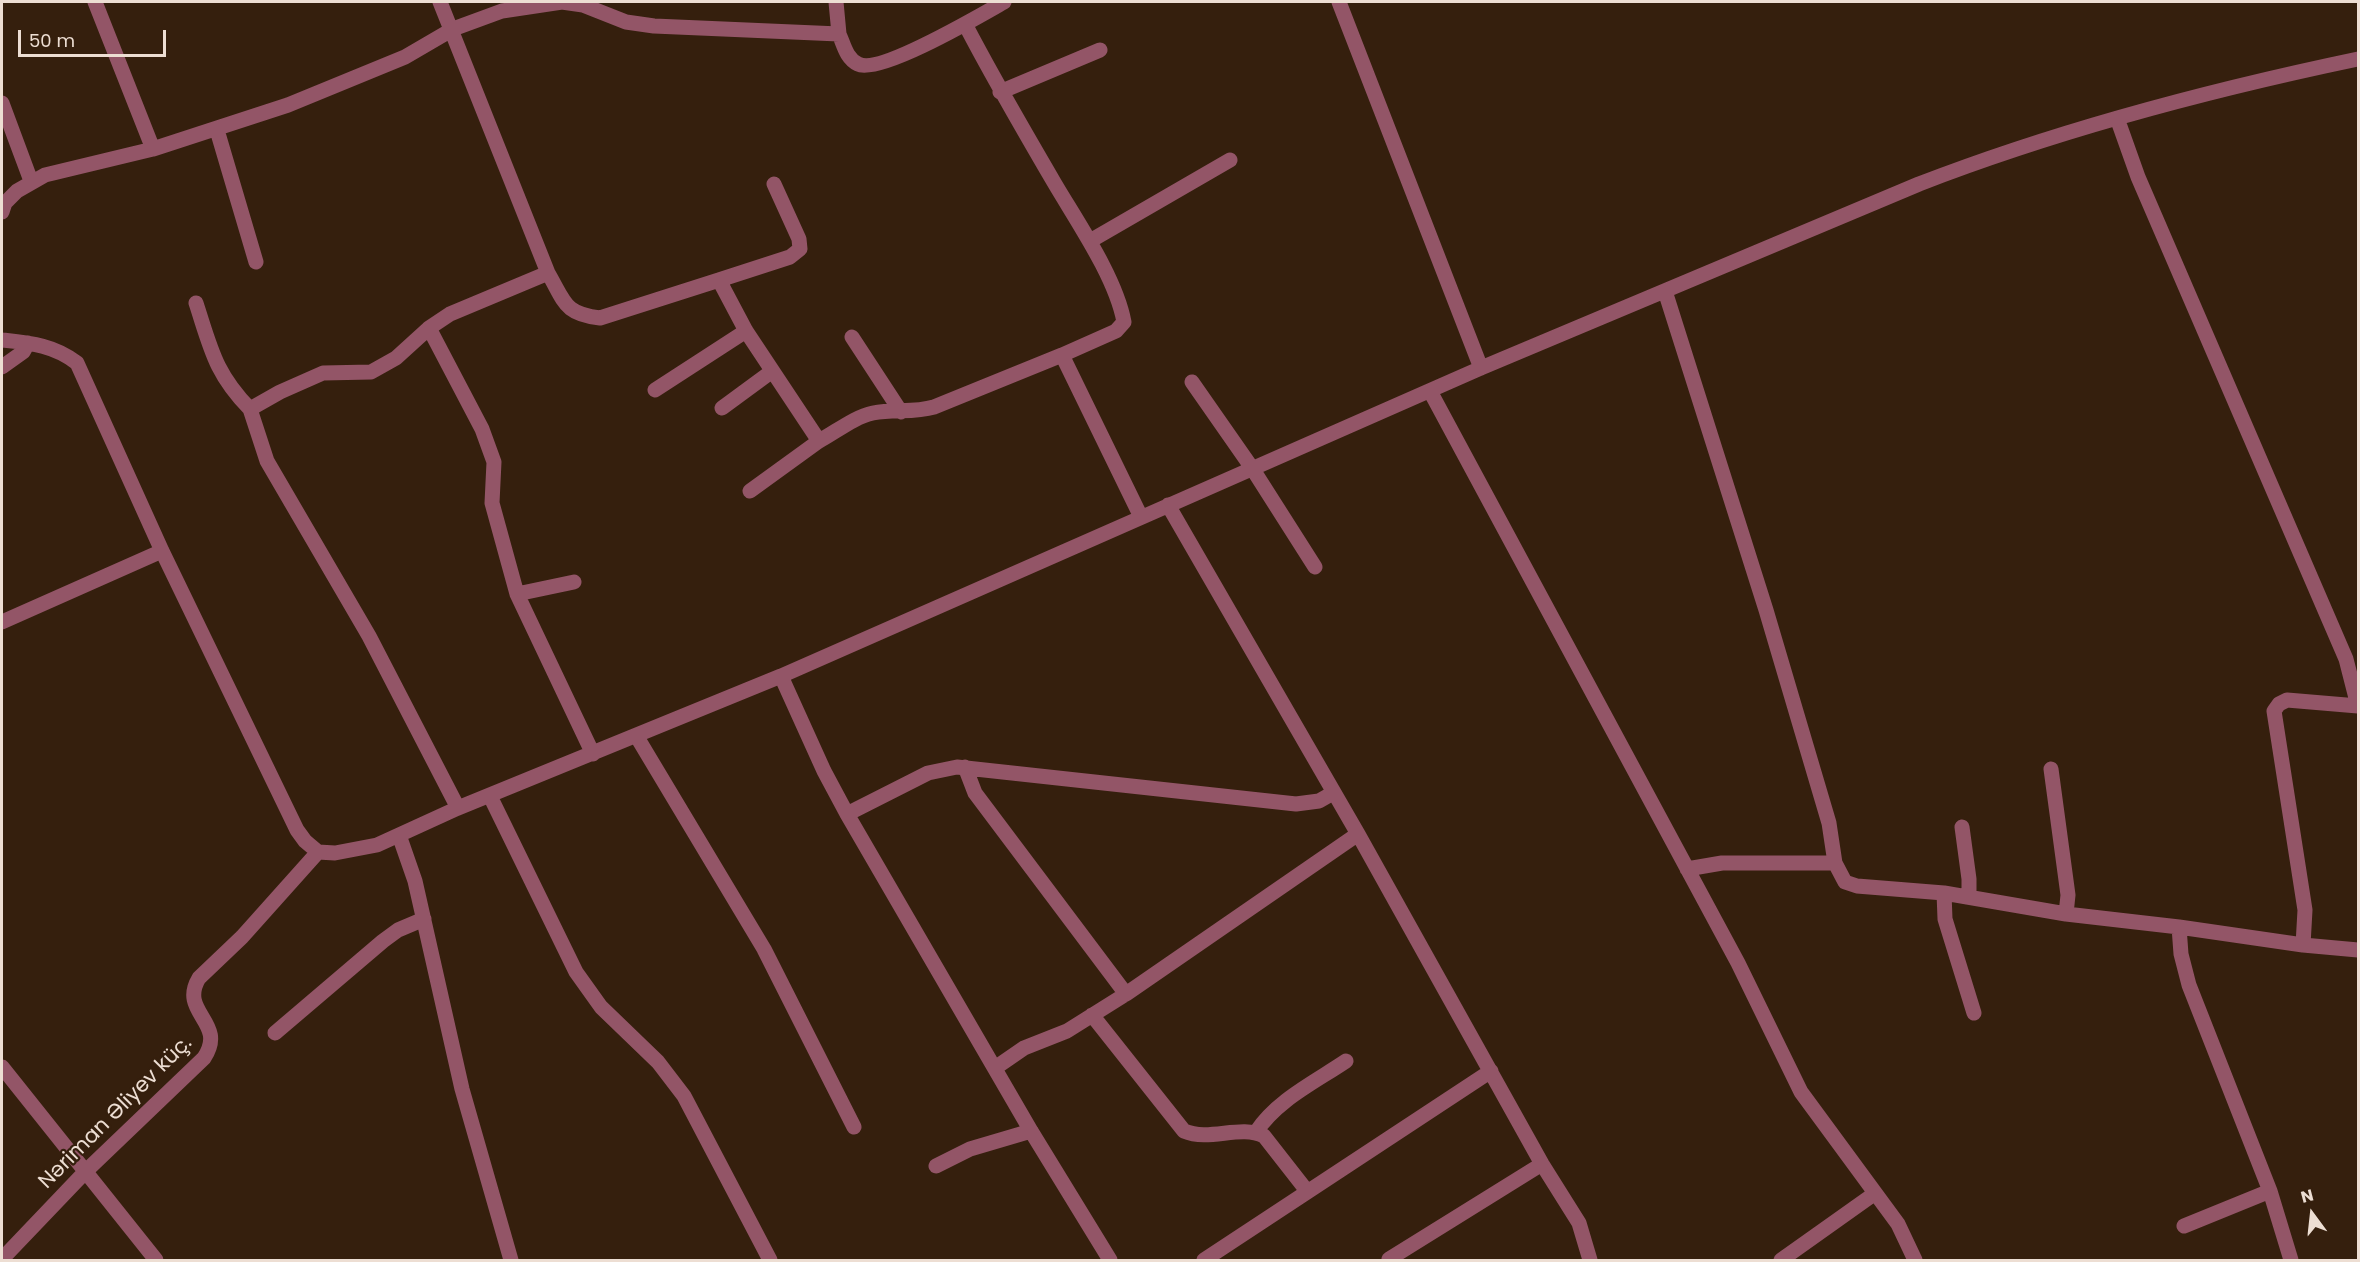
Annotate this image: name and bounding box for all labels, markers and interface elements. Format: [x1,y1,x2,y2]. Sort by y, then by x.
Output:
scale bar [21,18,170,56]
text: 50 m [29,28,75,53]
street label: Nəriman Əliyev küç. [34,1031,198,1195]
text: N [2298,1183,2316,1209]
north arrow [2282,1184,2342,1244]

